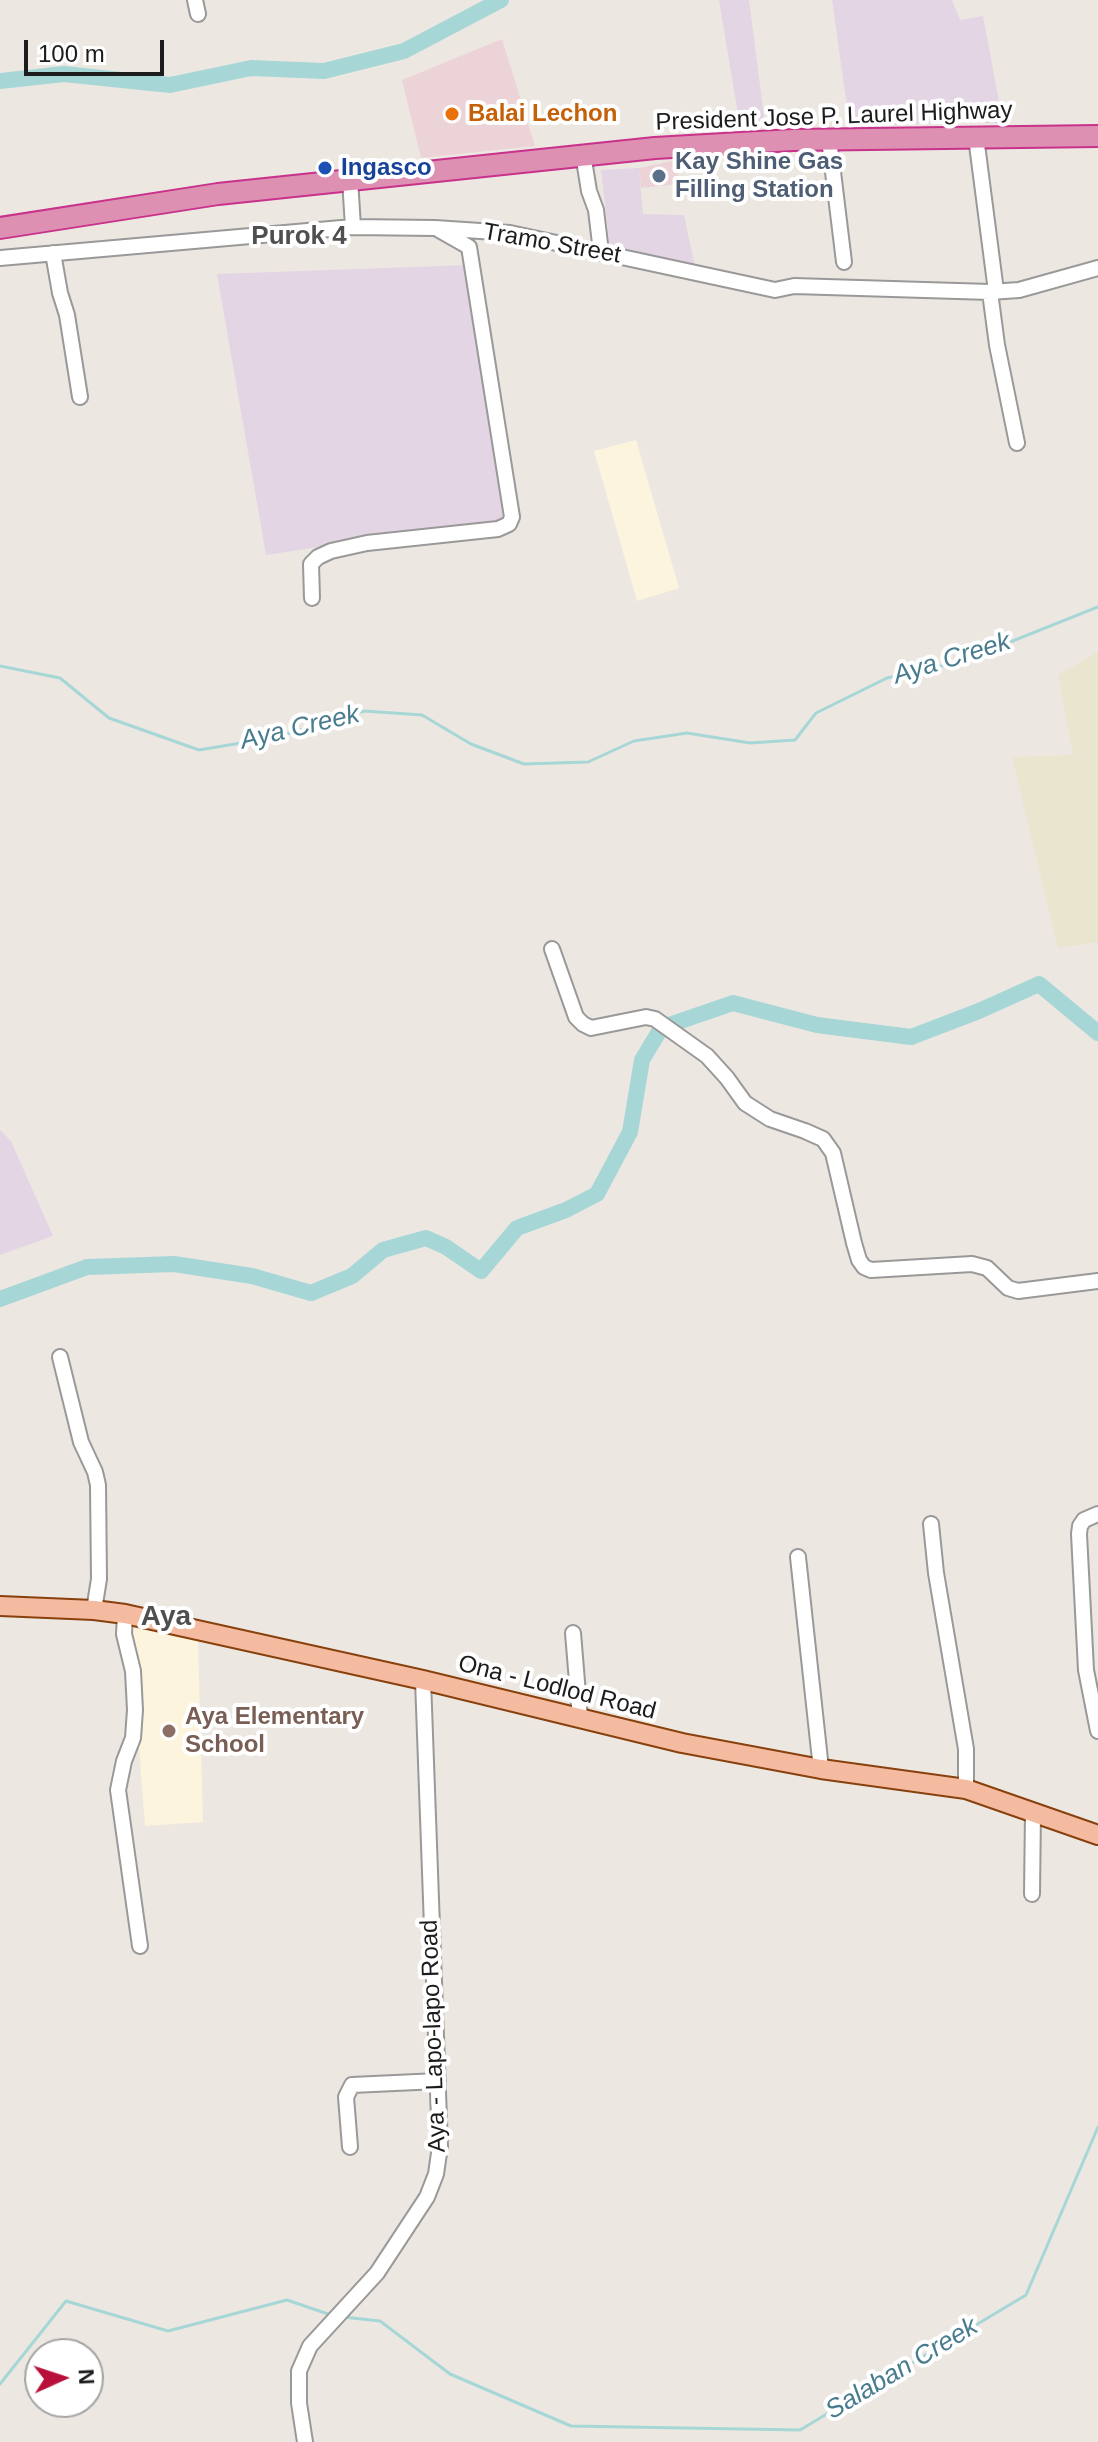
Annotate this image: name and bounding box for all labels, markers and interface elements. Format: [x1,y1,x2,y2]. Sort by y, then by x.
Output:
scale bar [28,24,168,74]
text: 100 m [38,40,105,67]
street label: President Jose P. Laurel Highway [655,96,1013,138]
place label: Balai Lechon [468,100,617,128]
marker: Balai Lechon [443,105,461,123]
place label: Kay Shine Gas Filling Station [675,148,843,204]
place label: Ingasco [341,154,432,182]
marker: Ingasco [316,159,334,177]
marker: Kay Shine Gas Filling Station [650,167,668,185]
street label: Tramo Street [481,218,623,270]
district label: Purok 4 [251,221,347,253]
water label: Aya Creek [890,626,1014,692]
water label: Aya Creek [237,699,363,757]
district label: Aya [141,1600,191,1634]
street label: Ona - Lodlod Road [455,1649,659,1727]
place label: Aya Elementary School [185,1703,364,1759]
marker: Aya Elementary School [160,1722,178,1740]
street label: Aya - Lapo-lapo Road [416,1919,452,2153]
water label: Salaban Creek [820,2311,984,2427]
north arrow [24,2338,104,2418]
text: N [74,2368,99,2385]

